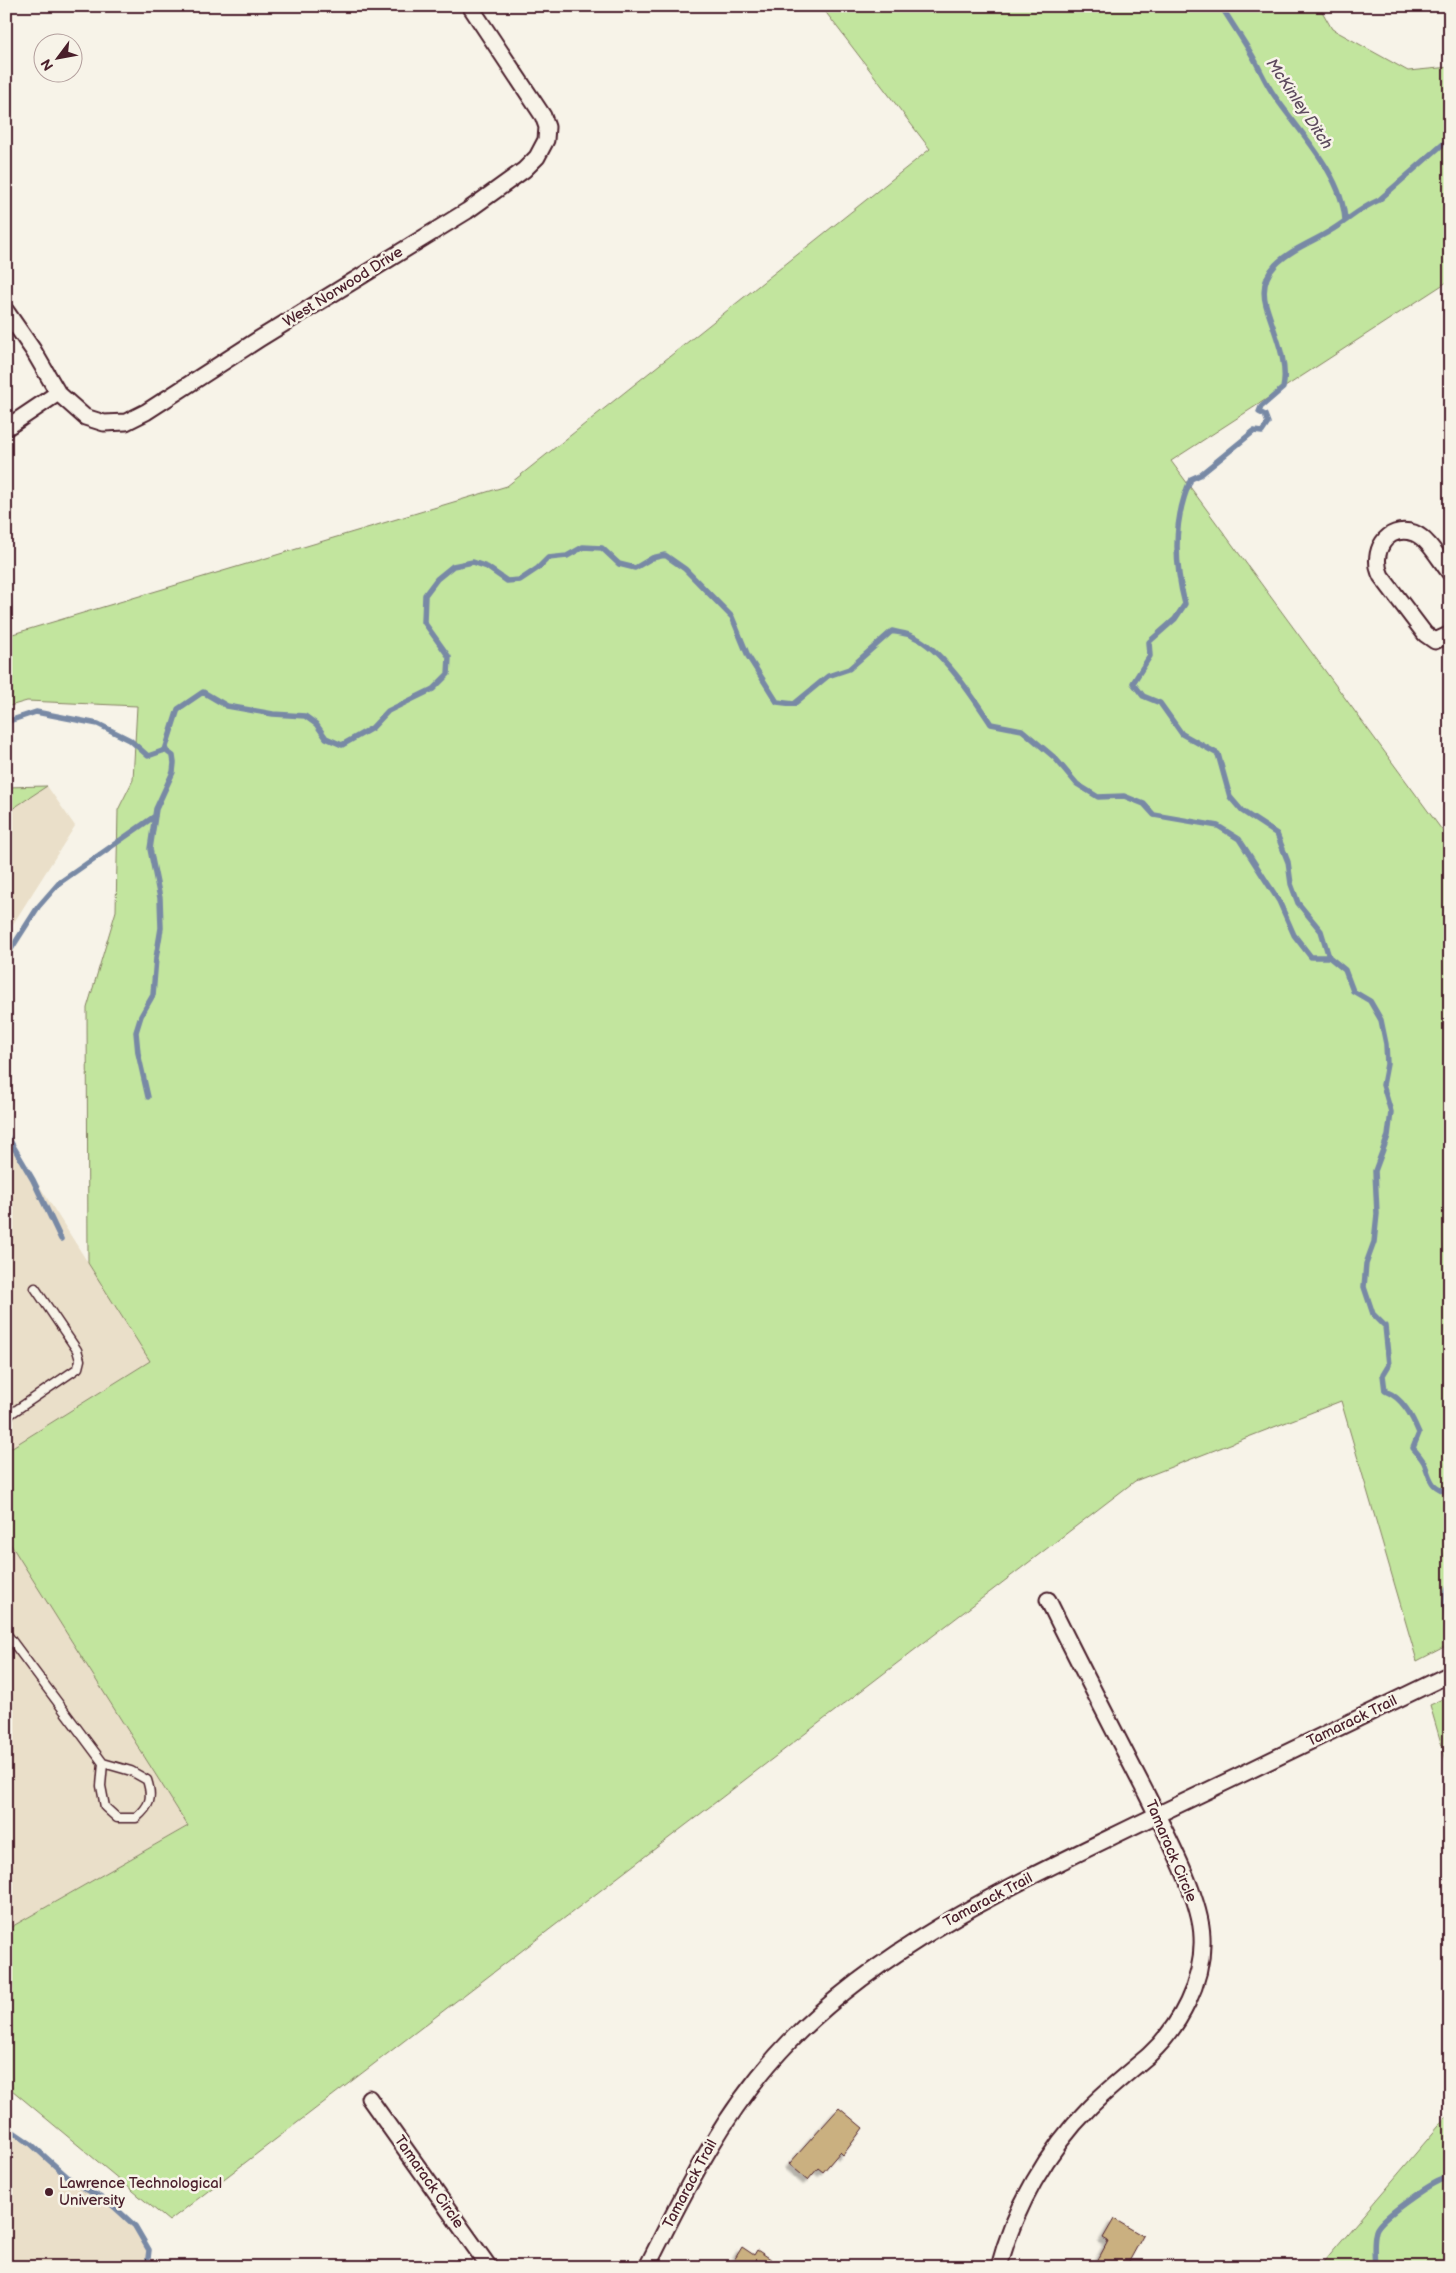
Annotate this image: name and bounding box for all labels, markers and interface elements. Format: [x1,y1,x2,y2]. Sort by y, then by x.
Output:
north arrow [32,32,82,82]
water label: McKinley Ditch [1262,55,1336,153]
text: N [37,56,57,74]
street label: West Norwood Drive [279,242,407,332]
street label: Tamarack Trail [1304,1691,1400,1751]
street label: Tamarack Circle [1141,1797,1201,1905]
street label: Tamarack Trail [940,1869,1036,1931]
street label: Tamarack Circle [390,2132,468,2232]
street label: Tamarack Trail [659,2136,721,2232]
place label: Lawrence Technological University [59,2174,222,2210]
marker: Lawrence Technological University [43,2186,55,2198]

